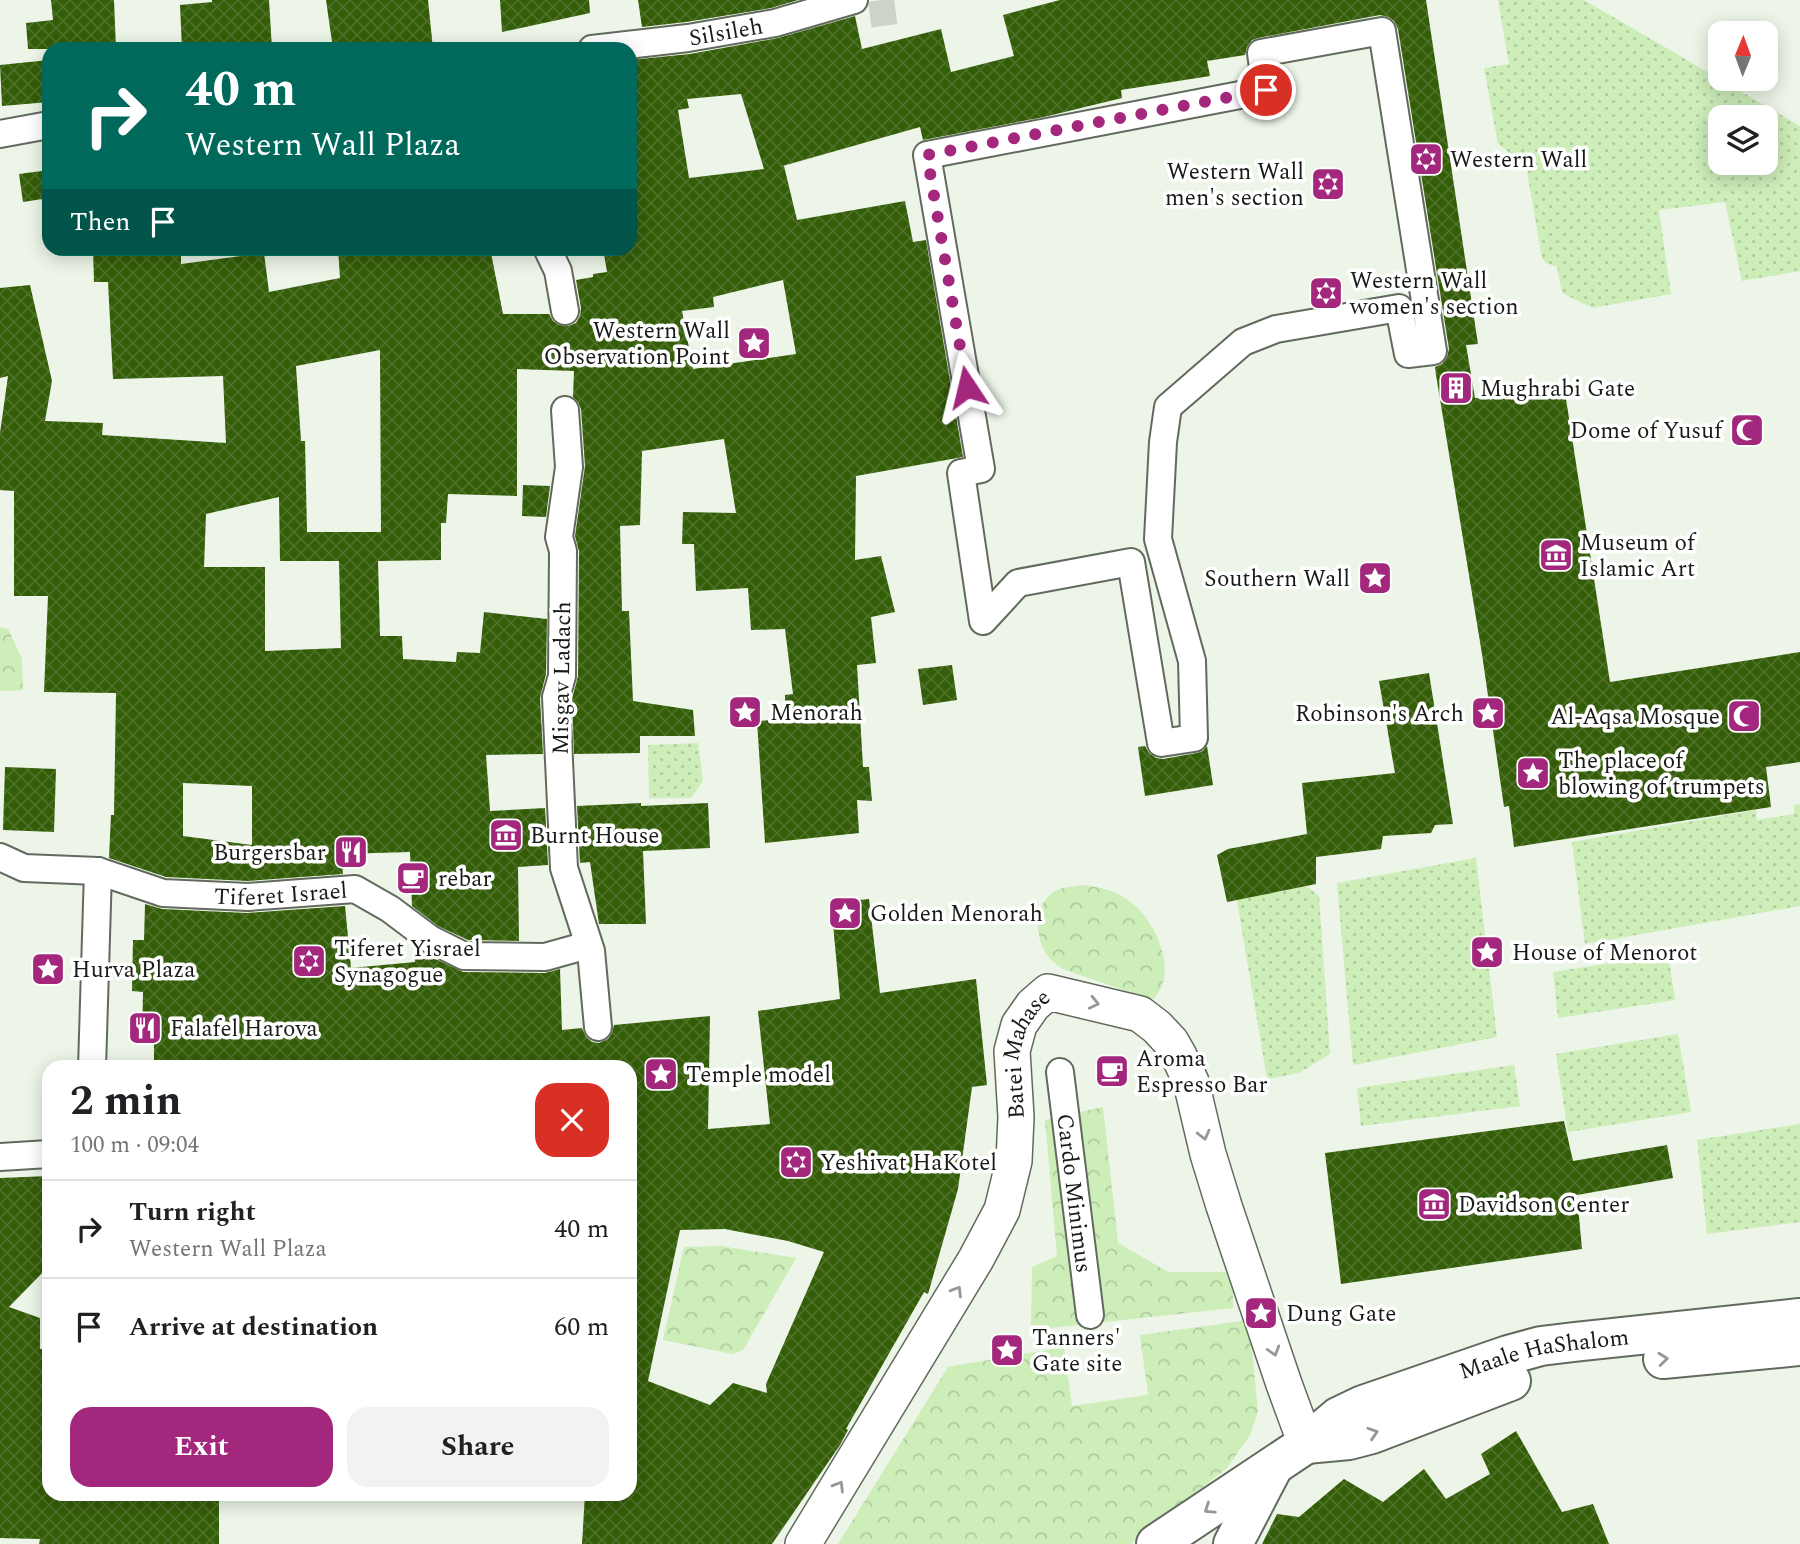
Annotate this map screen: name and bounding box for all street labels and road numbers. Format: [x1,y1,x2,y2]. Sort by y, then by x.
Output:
street label: Silsileh [686,9,766,57]
street label: Misgav Ladach [544,601,581,755]
street label: Tiferet Israel [213,874,349,916]
street label: Batei Mahase [994,981,1059,1120]
street label: Cardo Minimus [1046,1111,1101,1275]
street label: Maale HaShalom [1455,1320,1631,1390]

